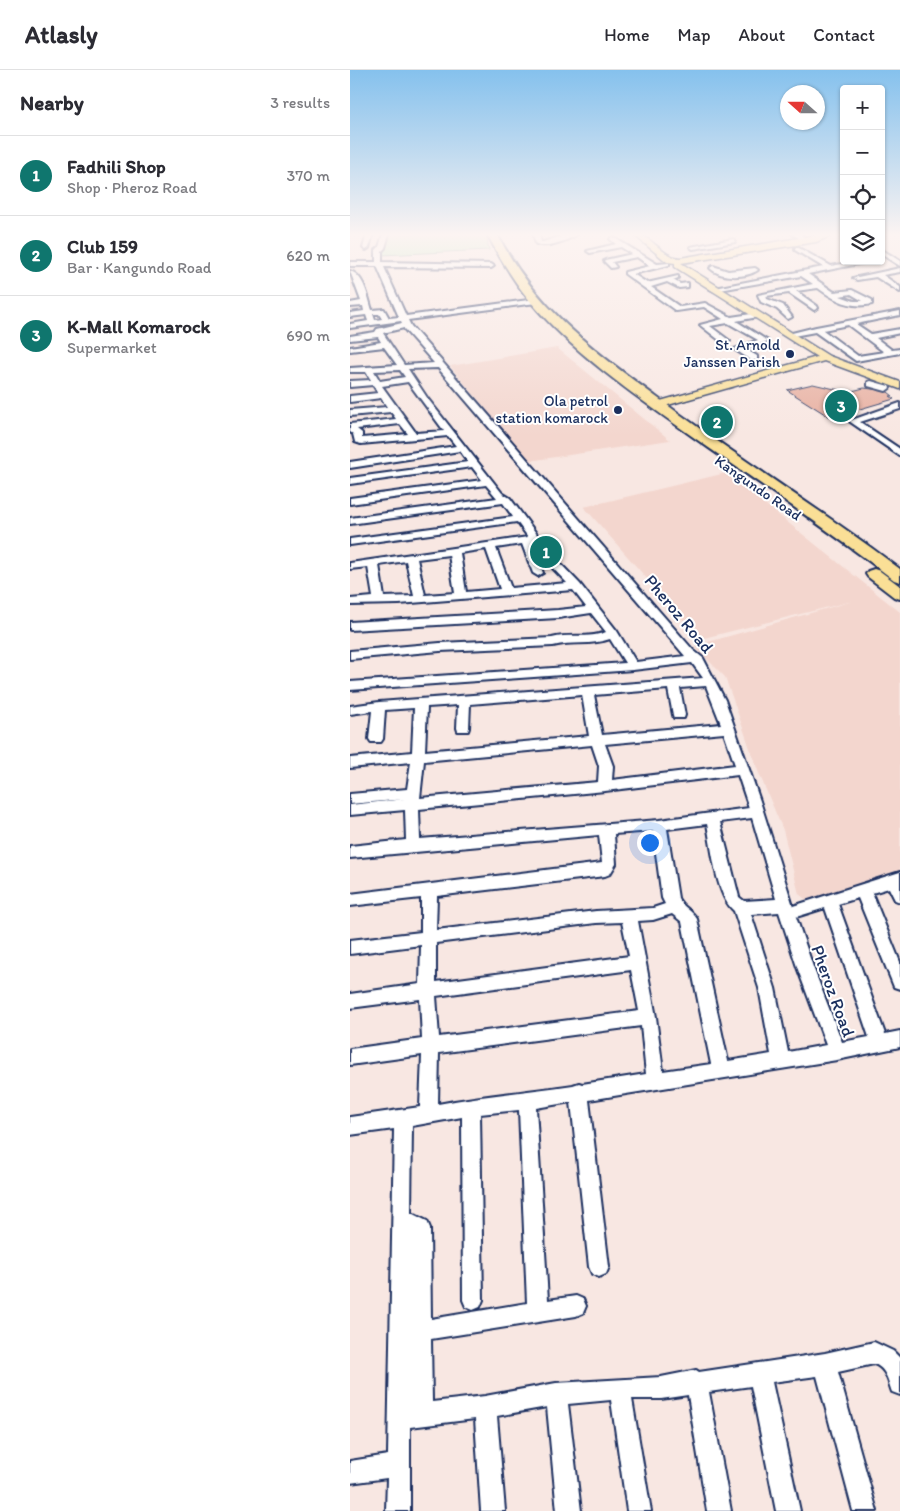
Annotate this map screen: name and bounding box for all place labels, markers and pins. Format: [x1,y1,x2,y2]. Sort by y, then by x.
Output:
place label: St. Arnold Janssen Parish [684,336,780,371]
marker: St. Arnold Janssen Parish [784,348,796,360]
pin: 3 [825,387,857,425]
place label: Ola petrol station komarock [495,392,609,427]
pin: 2 [701,403,733,441]
marker: Ola petrol station komarock [612,404,624,416]
pin: 1 [530,533,562,571]

